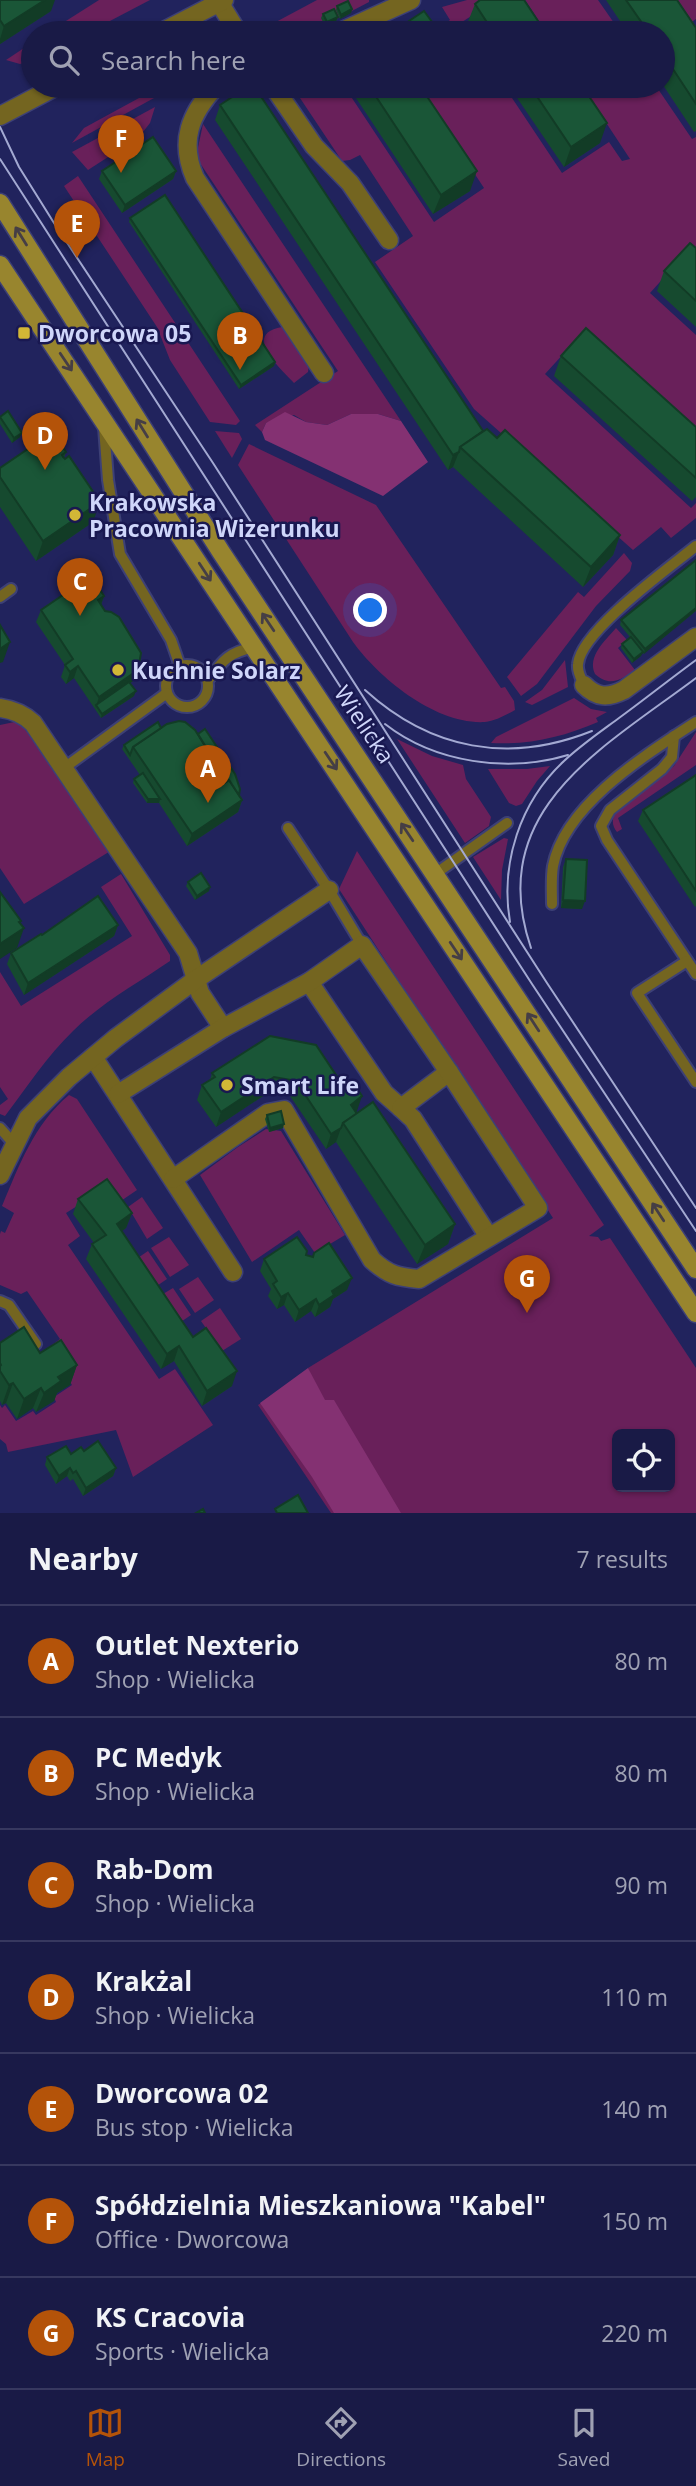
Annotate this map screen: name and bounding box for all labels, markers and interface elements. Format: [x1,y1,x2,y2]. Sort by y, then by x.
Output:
search box [21,21,675,98]
icon: search [45,41,83,79]
text: Search here [101,42,246,78]
pin: F [98,115,144,173]
pin: E [54,200,100,258]
one-way arrow [13,226,27,246]
pin: B [217,312,263,370]
place label: Dworcowa 05 [38,317,191,349]
marker: Dworcowa 05 [16,325,32,341]
one-way arrow [59,352,73,371]
pin: D [22,412,68,470]
one-way arrow [135,419,150,438]
place label: Krakowska Pracownia Wizerunku [89,486,340,544]
marker: Krakowska Pracownia Wizerunku [67,507,83,523]
pin: C [57,558,103,616]
one-way arrow [198,561,212,581]
your location [353,593,387,627]
one-way arrow [261,613,275,633]
place label: Kuchnie Solarz [132,654,301,686]
marker: Kuchnie Solarz [110,662,126,678]
street label: Wielicka [327,679,403,769]
pin: A [185,745,231,803]
one-way arrow [324,751,338,771]
one-way arrow [400,823,414,843]
one-way arrow [449,941,464,960]
one-way arrow [526,1013,540,1032]
place label: Smart Life [241,1069,359,1101]
marker: Smart Life [219,1077,235,1093]
one-way arrow [651,1203,666,1222]
pin: G [504,1255,550,1313]
map controls [612,1429,675,1492]
button: locate [612,1429,675,1492]
text: Nearby [28,1538,138,1579]
text: 7 results [577,1543,668,1575]
text: Outlet Nexterio [95,1627,299,1663]
text: A [43,1645,59,1677]
text: 80 m [614,1645,668,1677]
text: Shop · Wielicka [95,1663,255,1695]
text: PC Medyk [95,1739,222,1775]
text: B [43,1757,59,1789]
text: 80 m [614,1757,668,1789]
text: Shop · Wielicka [95,1775,255,1807]
text: Rab-Dom [95,1851,214,1887]
text: C [44,1869,58,1901]
text: 90 m [614,1869,668,1901]
text: Shop · Wielicka [95,1887,255,1919]
text: Krakżal [95,1963,192,1999]
text: D [42,1981,60,2013]
text: 110 m [601,1981,668,2013]
text: Shop · Wielicka [95,1999,255,2031]
text: Dworcowa 02 [95,2075,268,2111]
text: E [45,2093,57,2125]
text: 140 m [601,2093,668,2125]
text: Bus stop · Wielicka [95,2111,293,2143]
text: Spółdzielnia Mieszkaniowa "Kabel" [95,2187,546,2223]
text: F [45,2205,57,2237]
text: 150 m [601,2205,668,2237]
text: Office · Dworcowa [95,2223,289,2255]
text: KS Cracovia [95,2299,245,2335]
text: G [43,2317,59,2349]
text: 220 m [601,2317,668,2349]
text: Sports · Wielicka [95,2335,270,2367]
tab: Map [86,2404,125,2472]
tab: Directions [296,2404,386,2472]
tab: Saved [558,2404,610,2472]

